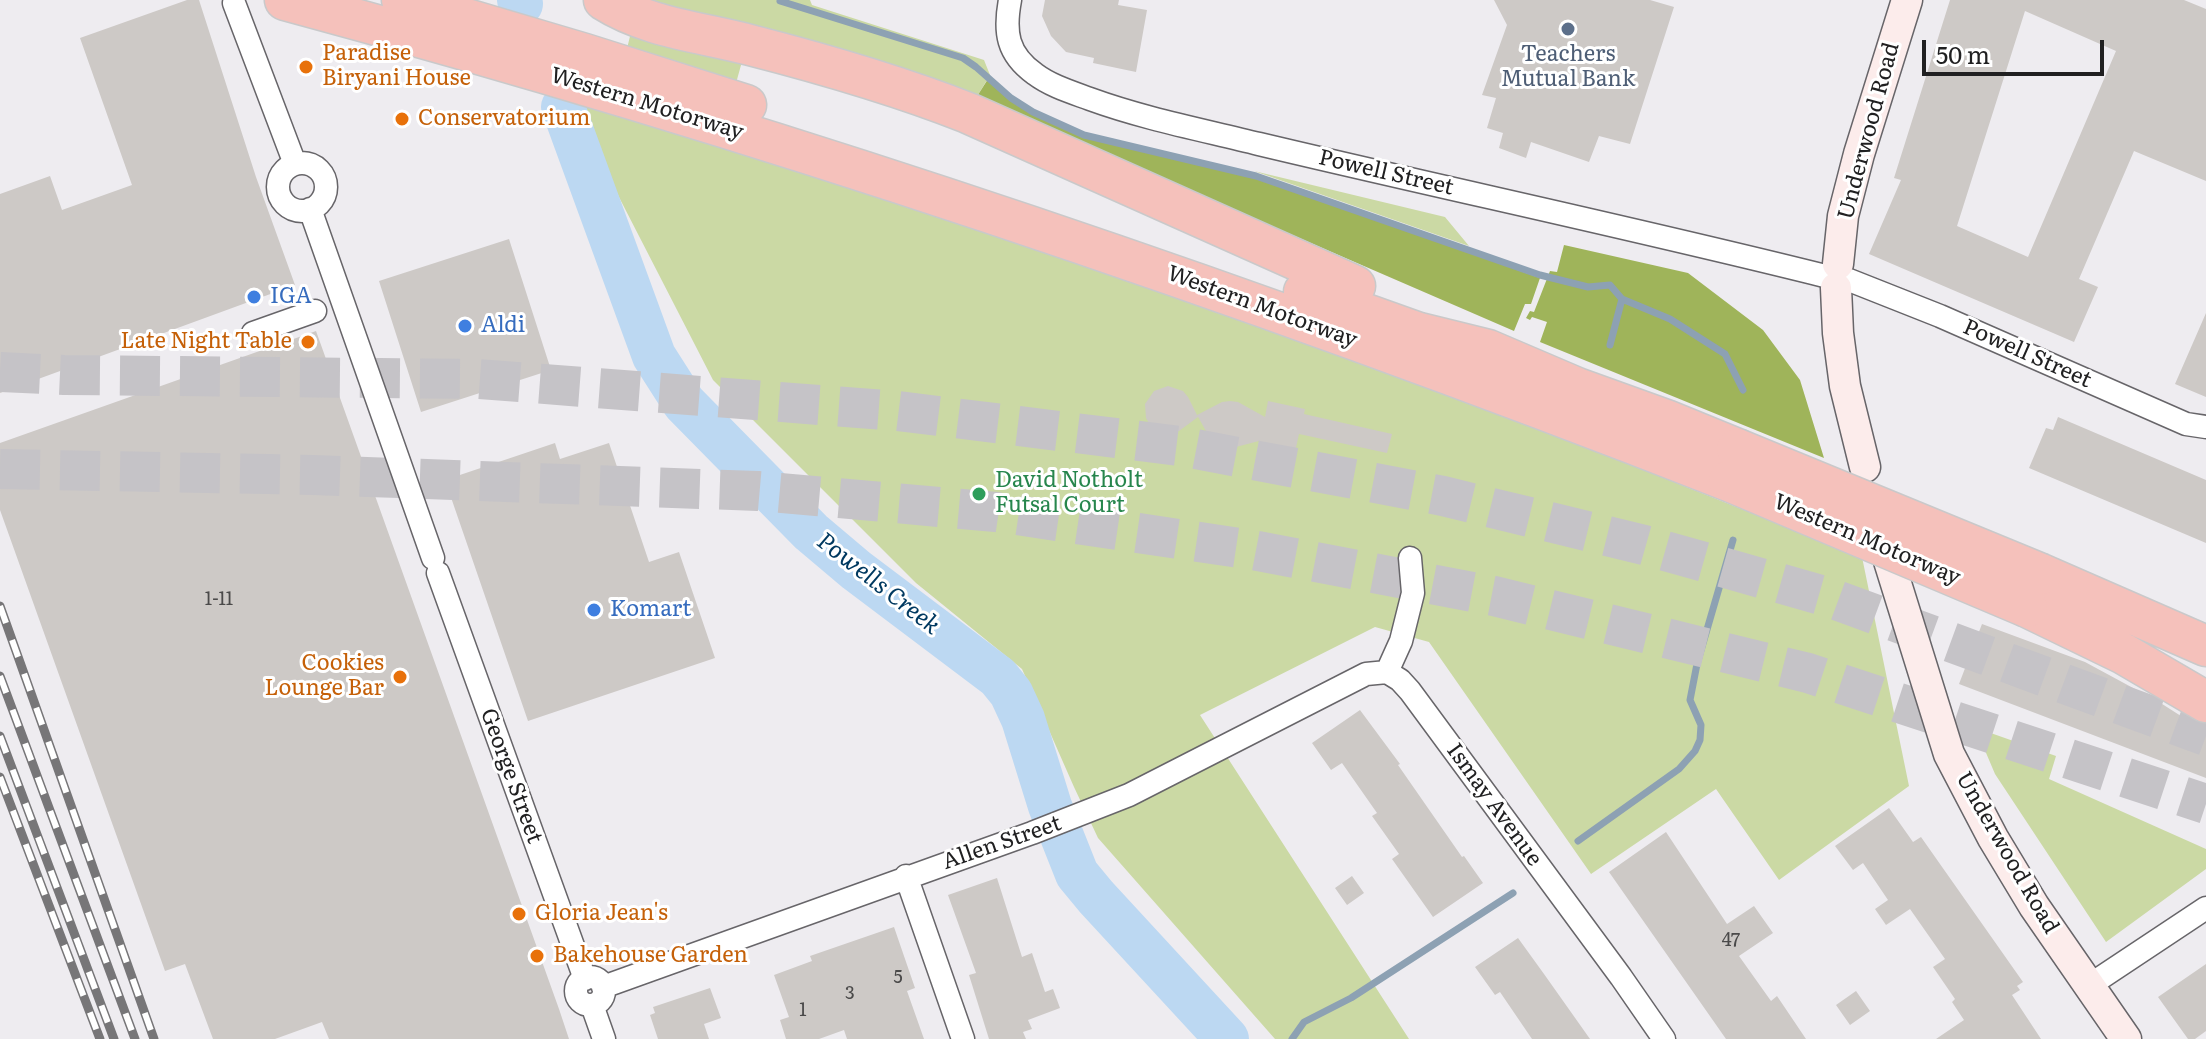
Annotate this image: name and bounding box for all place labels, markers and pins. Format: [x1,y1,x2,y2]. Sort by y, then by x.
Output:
marker: Teachers Mutual Bank [1559,20,1577,38]
place label: Paradise Biryani House [322,41,471,92]
place label: Teachers Mutual Bank [1501,42,1635,94]
marker: Paradise Biryani House [297,58,315,76]
place label: Conservatorium [418,106,590,132]
marker: Conservatorium [393,110,411,128]
place label: IGA [270,284,312,310]
marker: IGA [245,288,263,306]
place label: Aldi [481,313,525,339]
marker: Aldi [456,317,474,335]
place label: Late Night Table [120,329,292,355]
marker: Late Night Table [299,333,317,351]
place label: David Notholt Futsal Court [995,468,1143,520]
marker: David Notholt Futsal Court [970,485,988,503]
place label: Komart [610,597,691,623]
marker: Komart [585,601,603,619]
place label: Cookies Lounge Bar [264,651,384,702]
marker: Cookies Lounge Bar [391,668,409,686]
place label: Gloria Jean's [535,901,668,927]
marker: Gloria Jean's [510,905,528,923]
place label: Bakehouse Garden [553,943,748,969]
marker: Bakehouse Garden [528,947,546,965]

